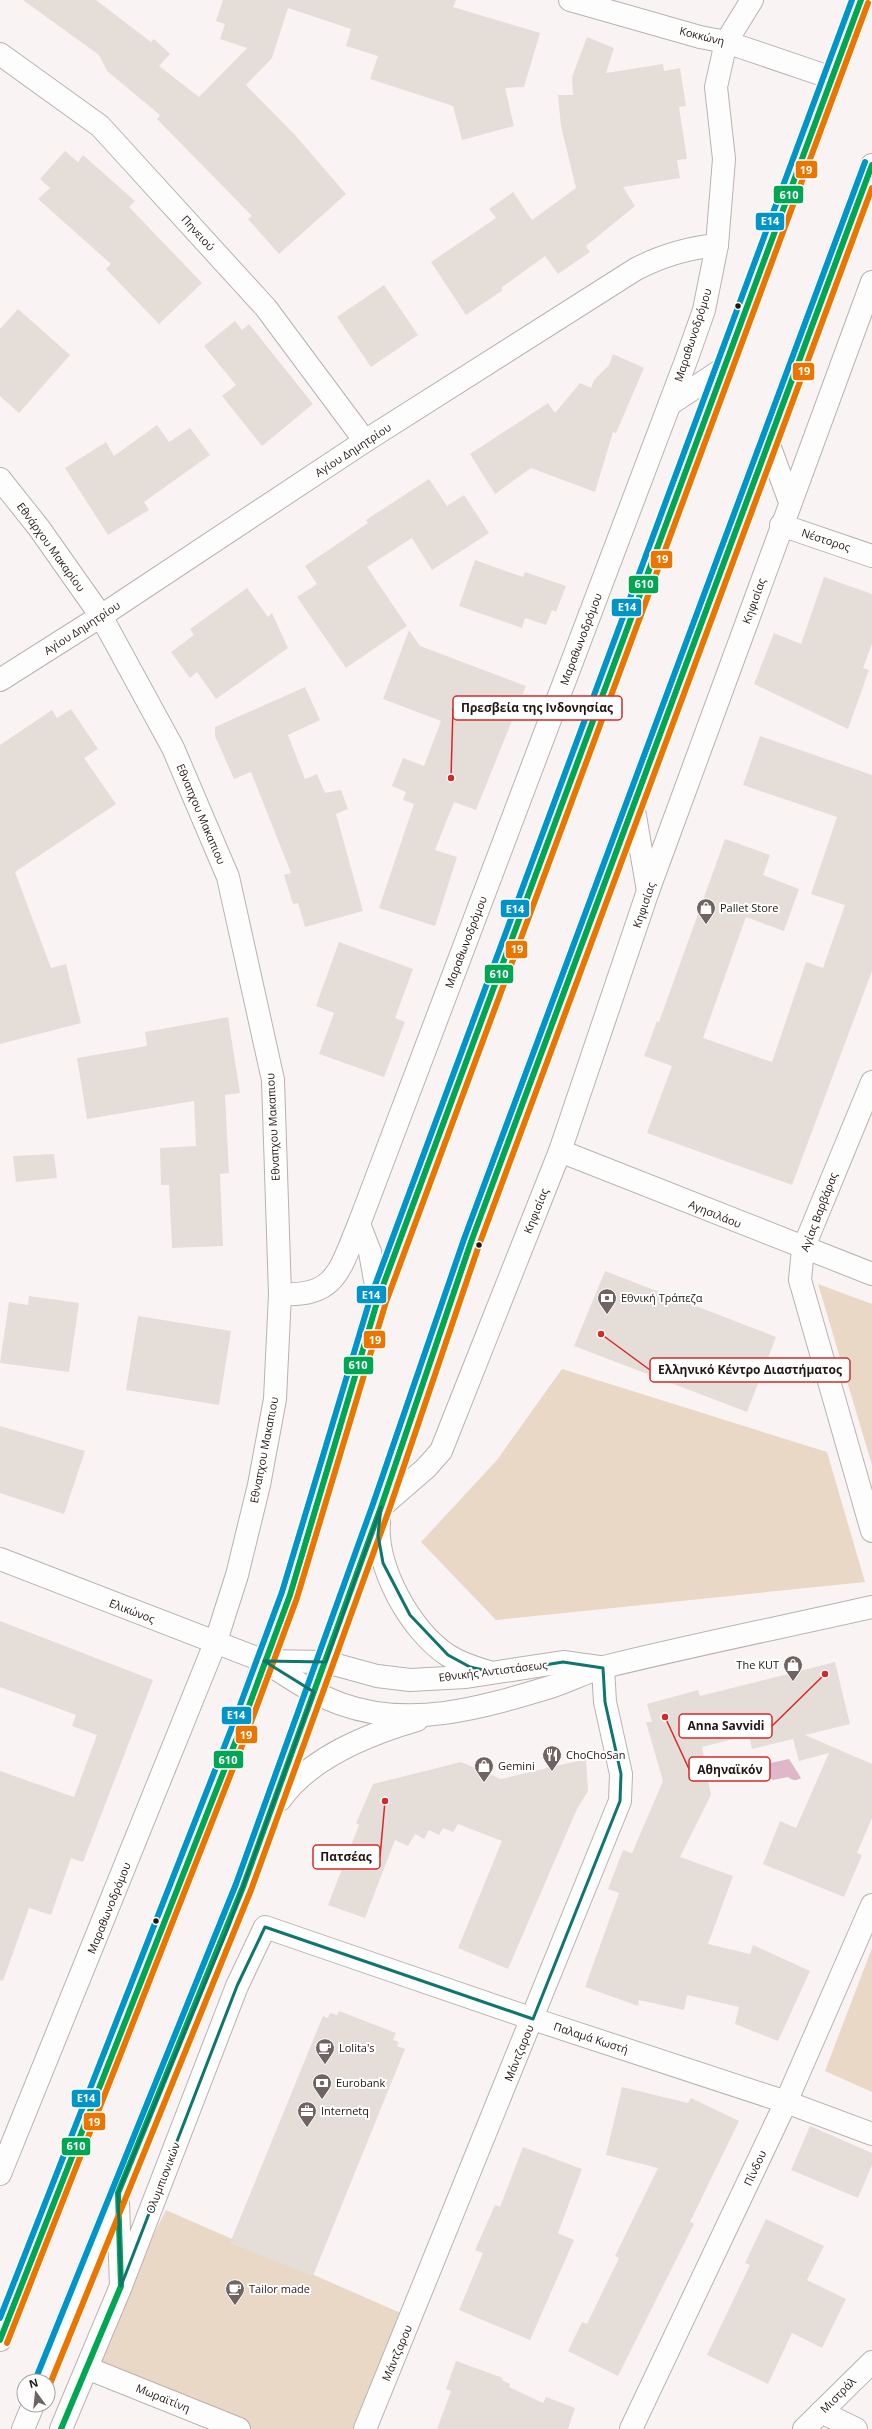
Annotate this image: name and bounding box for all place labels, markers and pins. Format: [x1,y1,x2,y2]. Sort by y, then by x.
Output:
unlabelled marker [733,301,743,311]
callout: Πρεσβεία της Ινδονησίας [453,696,622,720]
shop icon: Pallet Store [695,897,717,925]
place label: Pallet Store [720,900,778,915]
unlabelled marker [474,1240,484,1250]
bank icon: Εθνική Τράπεζα [596,1287,618,1315]
place label: Εθνική Τράπεζα [621,1290,703,1305]
callout: Ελληνικό Κέντρο Διαστήματος [650,1358,850,1382]
shop icon: The KUT [782,1654,804,1682]
place label: The KUT [736,1657,779,1672]
callout: Anna Savvidi [679,1714,772,1738]
restaurant icon: ChoChoSan [541,1744,563,1772]
place label: ChoChoSan [566,1747,625,1762]
shop icon: Gemini [473,1755,495,1783]
callout: Αθηναϊκόν [689,1757,770,1781]
place label: Gemini [498,1758,535,1773]
callout: Πατσέας [313,1845,380,1869]
unlabelled marker [151,1916,161,1926]
cafe icon: Lolita's [314,2037,336,2065]
place label: Lolita's [339,2040,375,2055]
bank icon: Eurobank [311,2072,333,2100]
place label: Eurobank [336,2075,386,2090]
office icon: Internetq [296,2100,318,2128]
place label: Internetq [321,2103,369,2118]
cafe icon: Tailor made [224,2278,246,2306]
place label: Tailor made [249,2281,310,2296]

